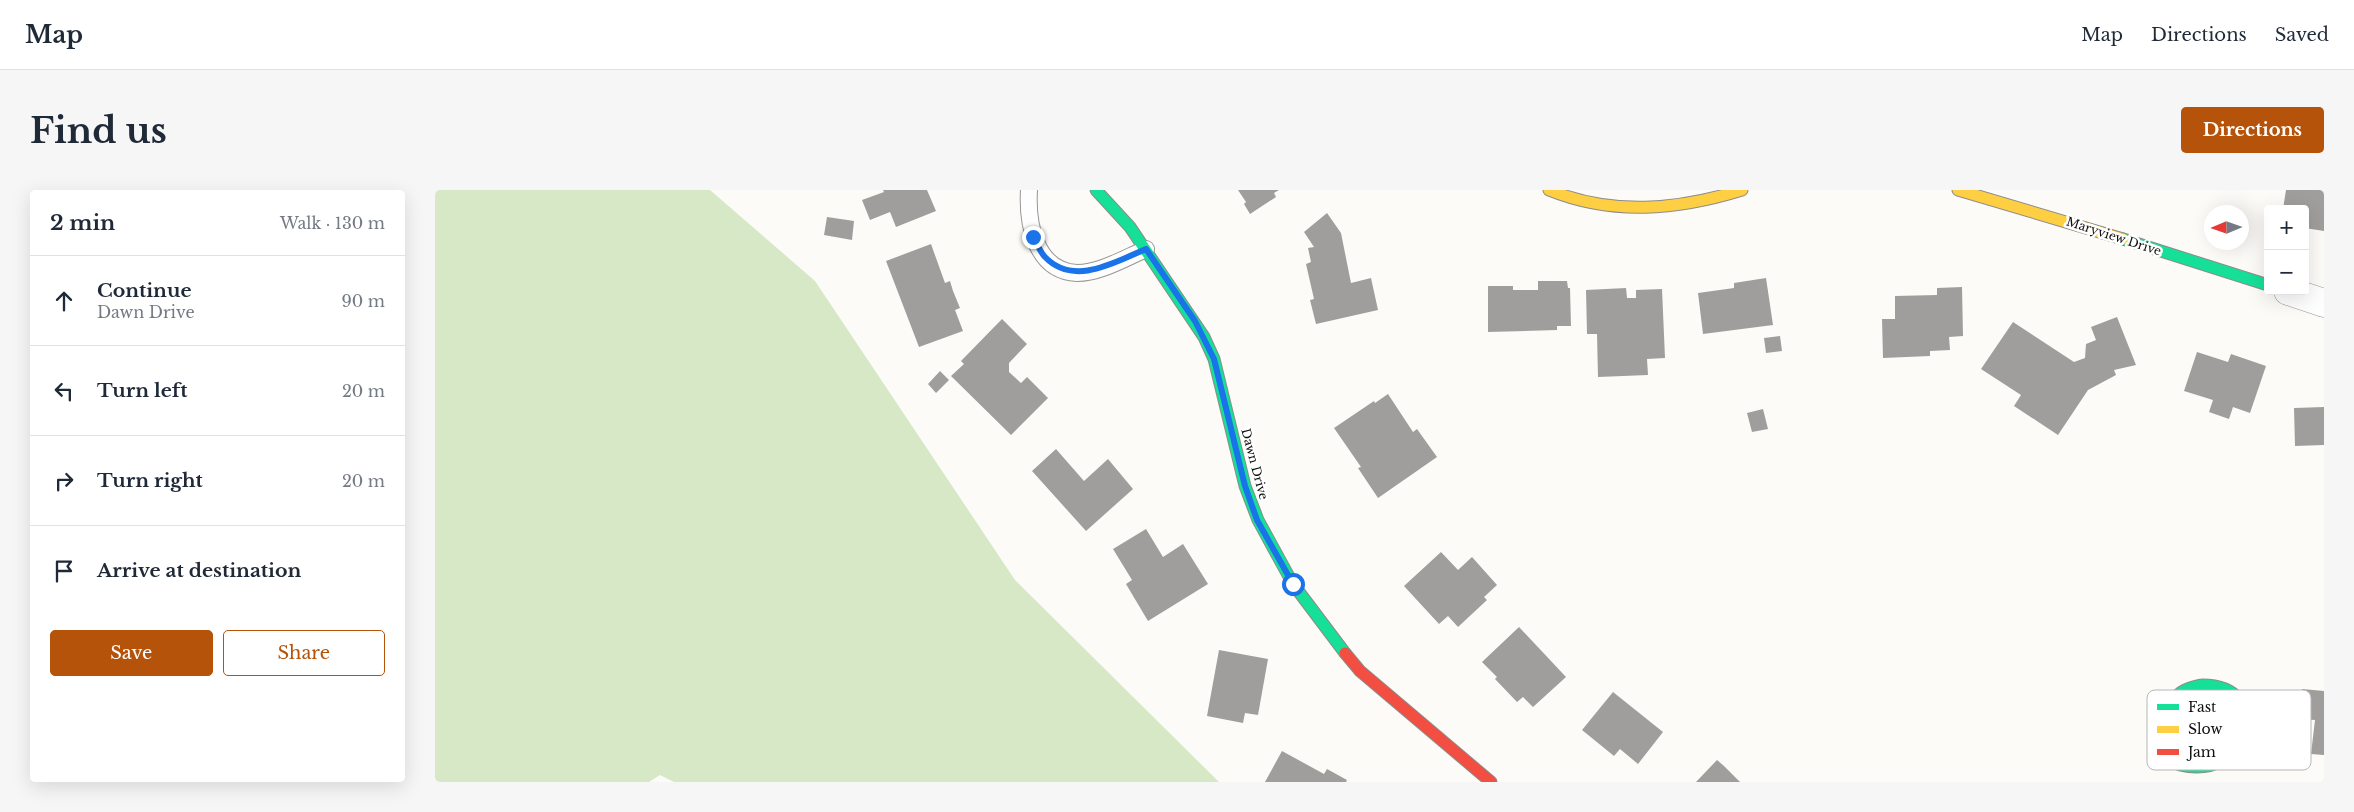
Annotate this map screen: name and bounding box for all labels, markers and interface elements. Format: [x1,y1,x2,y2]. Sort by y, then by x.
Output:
text: Map [25,20,83,49]
text: Map [2081,24,2123,46]
text: Directions [2151,24,2247,46]
text: Saved [2275,24,2329,46]
button: Directions [2181,107,2324,153]
text: Find us [30,109,167,152]
north arrow [2204,205,2249,250]
map controls [2264,205,2309,295]
button: + [2264,205,2309,250]
text: 2 min [50,210,115,236]
text: Walk · 130 m [280,213,385,233]
street label: Maryview Drive [2065,214,2163,258]
route end [1022,226,1045,249]
button: − [2264,250,2309,295]
text: Continue [97,279,192,302]
icon: ahead [50,287,78,315]
text: 90 m [342,291,385,311]
text: Dawn Drive [97,302,195,322]
icon: left [50,377,78,405]
text: Turn left [97,379,188,402]
text: 20 m [342,381,385,401]
street label: Dawn Drive [1238,427,1272,501]
icon: right [50,467,78,495]
text: Turn right [97,469,203,492]
text: 20 m [342,471,385,491]
icon: arrive [50,557,78,585]
text: Arrive at destination [97,559,301,582]
route start [1282,573,1305,596]
button: Save [50,630,213,676]
button: Share [223,630,385,676]
legend [2147,690,2311,770]
text: Fast [2188,698,2217,716]
text: Slow [2188,720,2222,738]
text: Jam [2186,743,2216,761]

